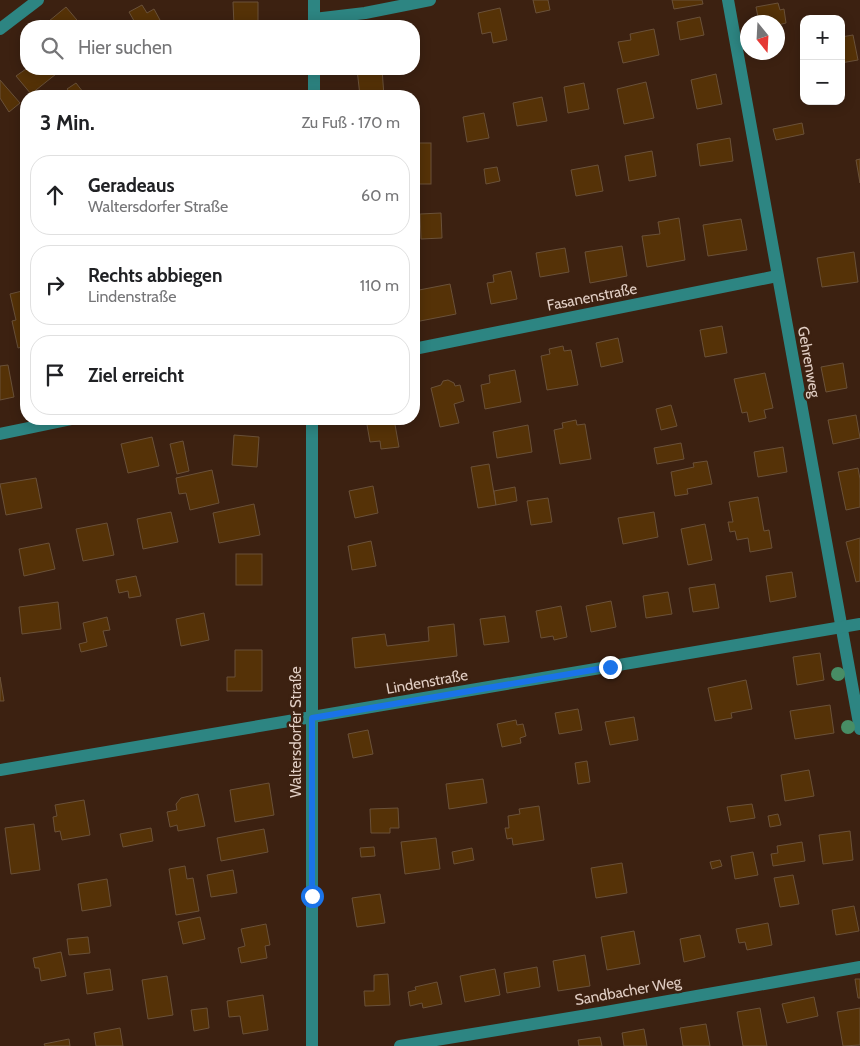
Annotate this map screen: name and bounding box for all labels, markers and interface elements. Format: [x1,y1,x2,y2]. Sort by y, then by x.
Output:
north arrow [740,15,785,60]
map controls [800,15,845,105]
button: + [800,15,845,60]
search box [20,20,420,75]
icon: search [38,34,66,62]
text: Hier suchen [78,36,172,59]
button: − [800,60,845,105]
text: 3 Min. [40,110,95,135]
text: Zu Fuß · 170 m [301,113,400,132]
text: Geradeaus [88,174,174,197]
icon: ahead [41,181,69,209]
text: 60 m [361,186,399,205]
text: Waltersdorfer Straße [88,197,228,216]
text: Rechts abbiegen [88,264,222,287]
icon: right [41,271,69,299]
text: 110 m [360,276,399,295]
street label: Fasanenstraße [545,279,639,315]
text: Lindenstraße [88,287,176,306]
street label: Gehrenweg [794,325,824,400]
icon: arrive [41,361,69,389]
text: Ziel erreicht [88,364,184,387]
route end [599,656,622,679]
street label: Waltersdorfer Straße [287,666,305,798]
street label: Lindenstraße [385,666,470,698]
route start [301,885,324,908]
street label: Sandbacher Weg [573,973,683,1009]

